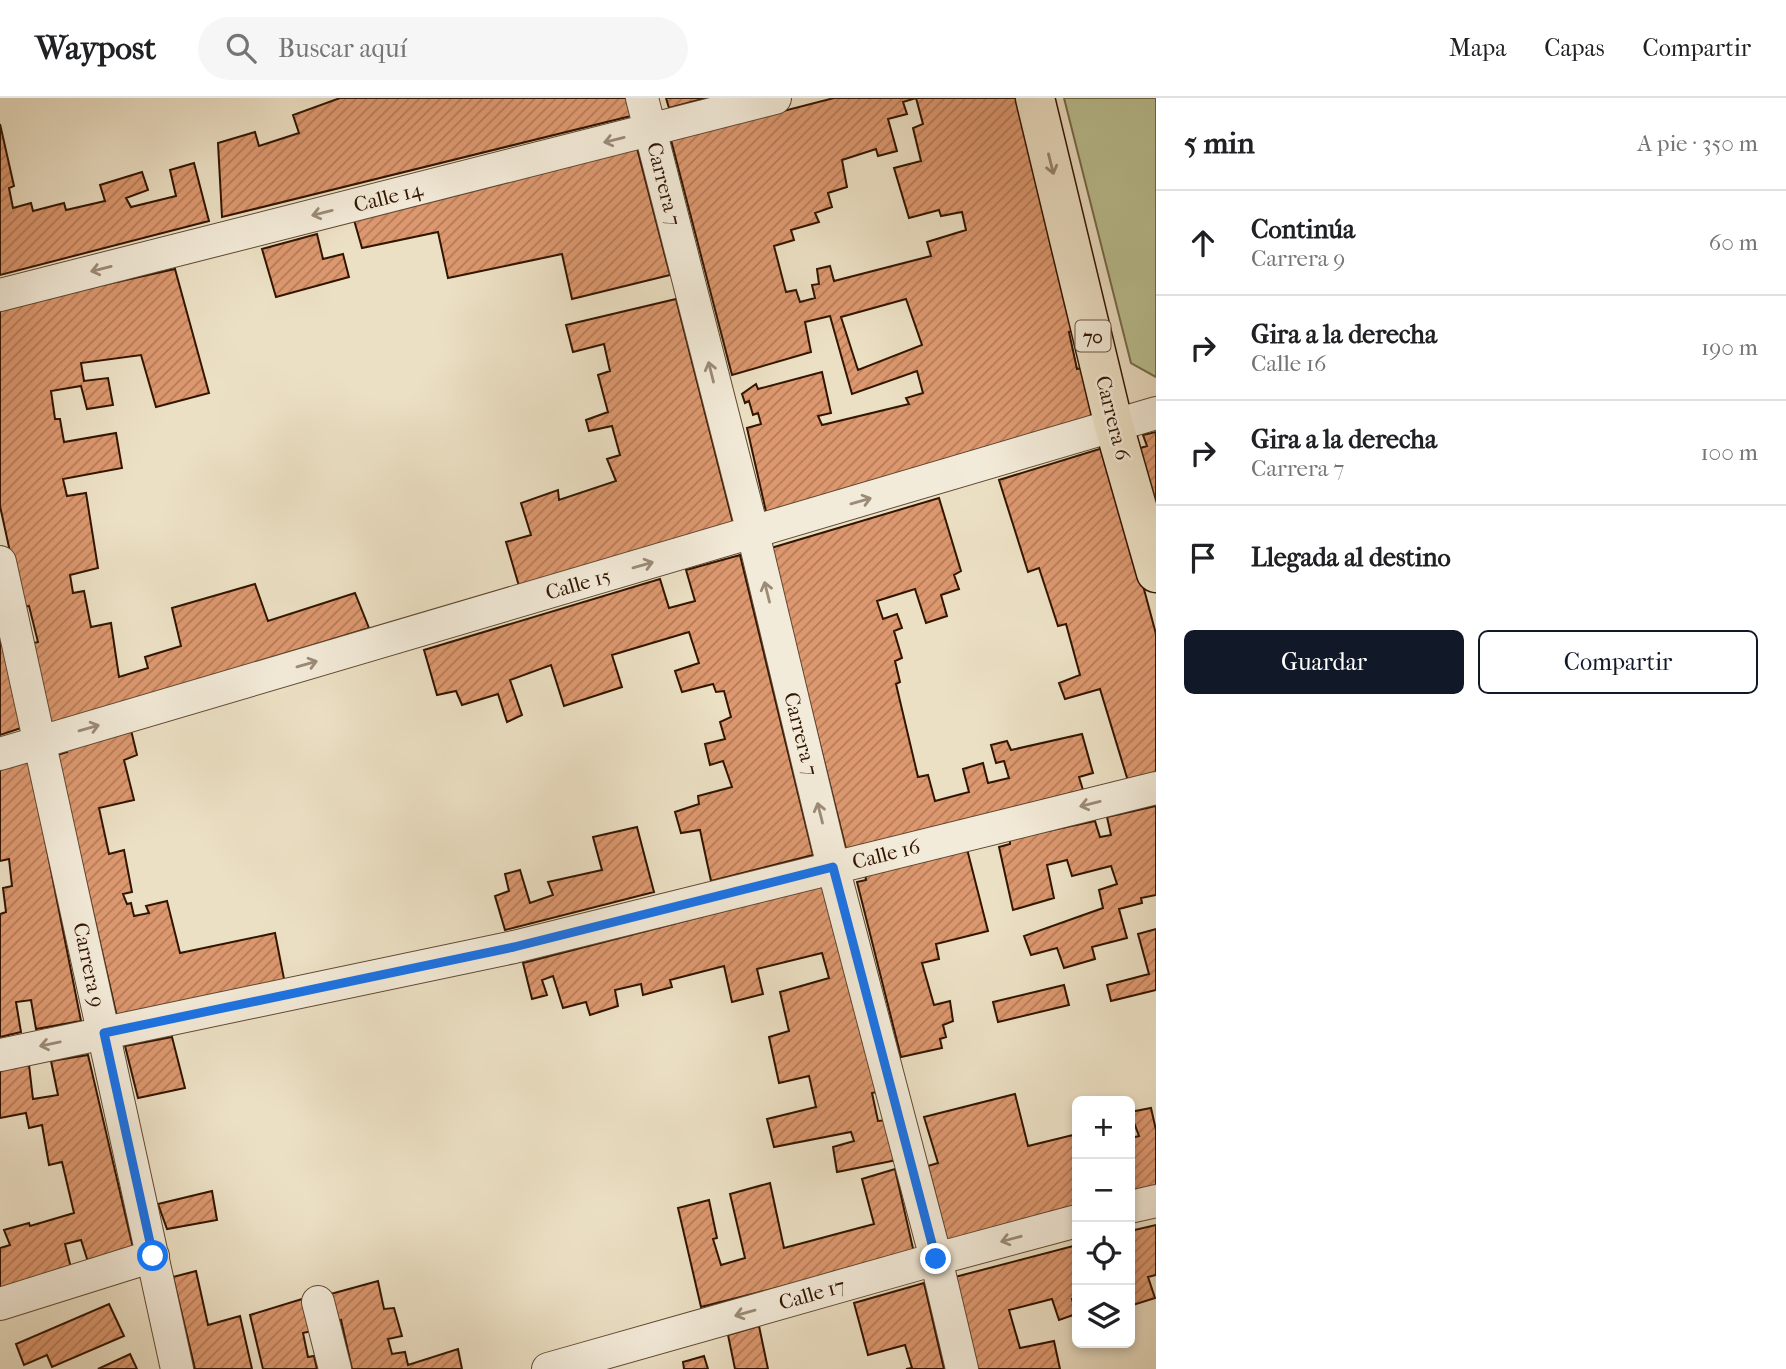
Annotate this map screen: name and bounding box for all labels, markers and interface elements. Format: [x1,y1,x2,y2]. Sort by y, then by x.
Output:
search box [198,17,688,80]
text: Waypost [35,29,156,68]
icon: search [222,29,260,67]
text: Buscar aquí [278,33,407,64]
text: Mapa [1449,34,1506,62]
text: Capas [1544,34,1605,62]
text: Compartir [1643,34,1751,62]
text: 5 min [1184,126,1255,161]
text: A pie · 350 m [1637,130,1758,157]
one-way arrow [603,134,626,147]
street label: Carrera 7 [642,140,686,228]
one-way arrow [1045,152,1059,175]
street label: Calle 14 [351,177,425,217]
one-way arrow [311,207,334,220]
text: Continúa [1251,214,1355,245]
icon: ahead [1184,224,1222,262]
text: 60 m [1709,229,1758,256]
text: Carrera 9 [1251,245,1345,272]
one-way arrow [91,263,113,276]
text: Gira a la derecha [1251,319,1437,350]
road number: 70 [1076,320,1110,352]
icon: right [1184,329,1222,367]
text: 190 m [1701,334,1758,361]
text: Calle 16 [1251,350,1327,377]
one-way arrow [704,361,717,383]
street label: Carrera 6 [1091,373,1135,463]
text: Gira a la derecha [1251,424,1437,455]
icon: right [1184,434,1222,472]
text: 100 m [1700,439,1758,466]
text: Carrera 7 [1251,455,1344,482]
one-way arrow [850,493,872,506]
icon: arrive [1184,539,1222,577]
text: Llegada al destino [1251,542,1451,573]
one-way arrow [632,558,654,571]
street label: Calle 15 [543,563,613,605]
one-way arrow [760,581,773,604]
button: Guardar [1184,630,1464,694]
button: Compartir [1478,630,1758,694]
one-way arrow [296,656,318,669]
street label: Carrera 7 [779,690,823,778]
one-way arrow [77,721,100,734]
one-way arrow [1079,798,1102,811]
one-way arrow [813,802,827,825]
street label: Calle 16 [850,834,923,874]
street label: Carrera 9 [68,920,110,1010]
one-way arrow [39,1038,62,1052]
map controls [1072,1096,1135,1348]
button: + [1072,1096,1135,1159]
button: − [1072,1159,1135,1222]
button: locate [1072,1222,1135,1285]
one-way arrow [1000,1233,1023,1246]
route start [137,1240,168,1271]
route end [920,1243,951,1274]
street label: Calle 17 [776,1273,848,1315]
button: layers [1072,1285,1135,1348]
one-way arrow [734,1307,757,1320]

